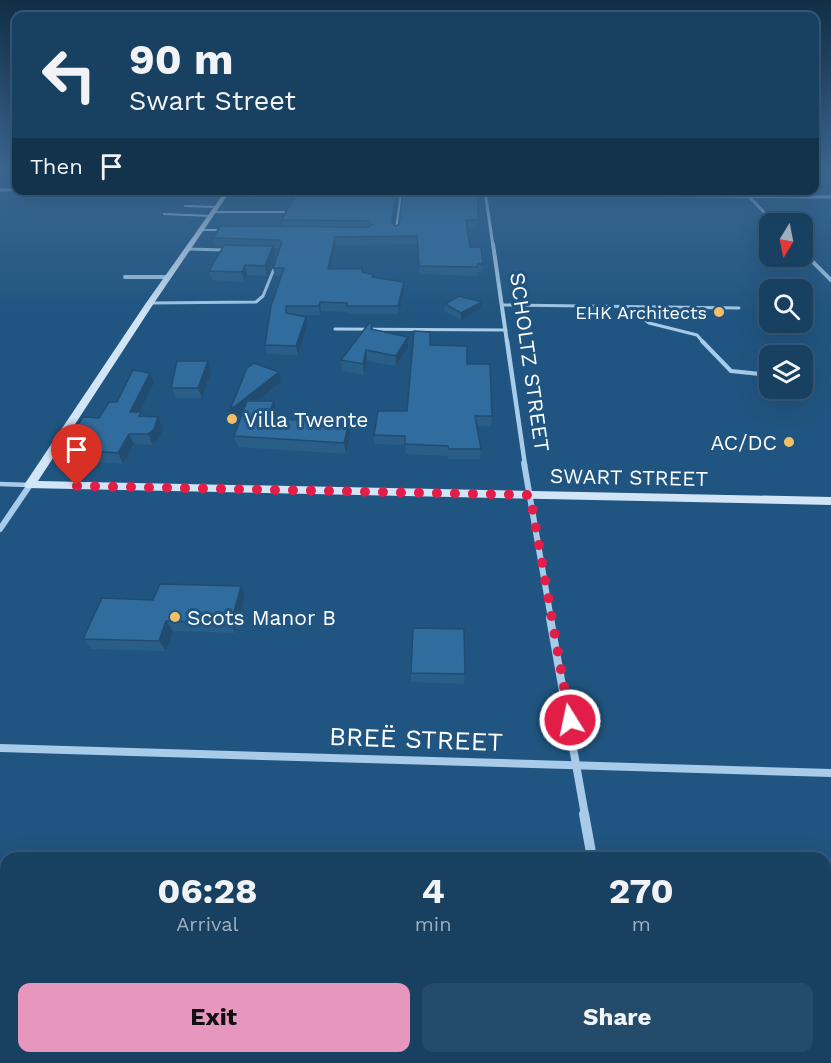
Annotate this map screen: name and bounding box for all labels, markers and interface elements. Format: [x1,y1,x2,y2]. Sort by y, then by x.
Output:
text: 90 m [129,35,233,84]
icon: left [30,36,108,114]
text: Swart Street [129,85,296,117]
icon: arrive [95,150,128,183]
text: Then [30,154,83,179]
north arrow [759,213,813,267]
map controls [759,213,813,399]
street label: SCHOLTZ STREET [505,271,555,454]
button: search [759,279,813,333]
place label: EHK Architects [575,302,707,323]
marker: EHK Architects [712,305,726,319]
button: layers [759,345,813,399]
place label: Villa Twente [244,407,369,432]
marker: Villa Twente [225,412,239,426]
pin [51,424,102,486]
place label: AC/DC [710,430,777,455]
icon: arrive [60,433,93,466]
marker: AC/DC [782,435,796,449]
street label: SWART STREET [550,463,709,491]
place label: Scots Manor B [187,605,336,630]
marker: Scots Manor B [168,610,182,624]
position arrow [538,688,602,752]
street label: BREË STREET [328,721,504,757]
text: 06:28 [157,870,258,912]
text: 4 [422,870,445,912]
text: 270 [609,870,674,912]
text: Arrival [176,912,239,936]
text: min [415,912,452,936]
text: m [632,912,651,936]
button: Exit [18,983,410,1052]
button: Share [422,983,813,1052]

